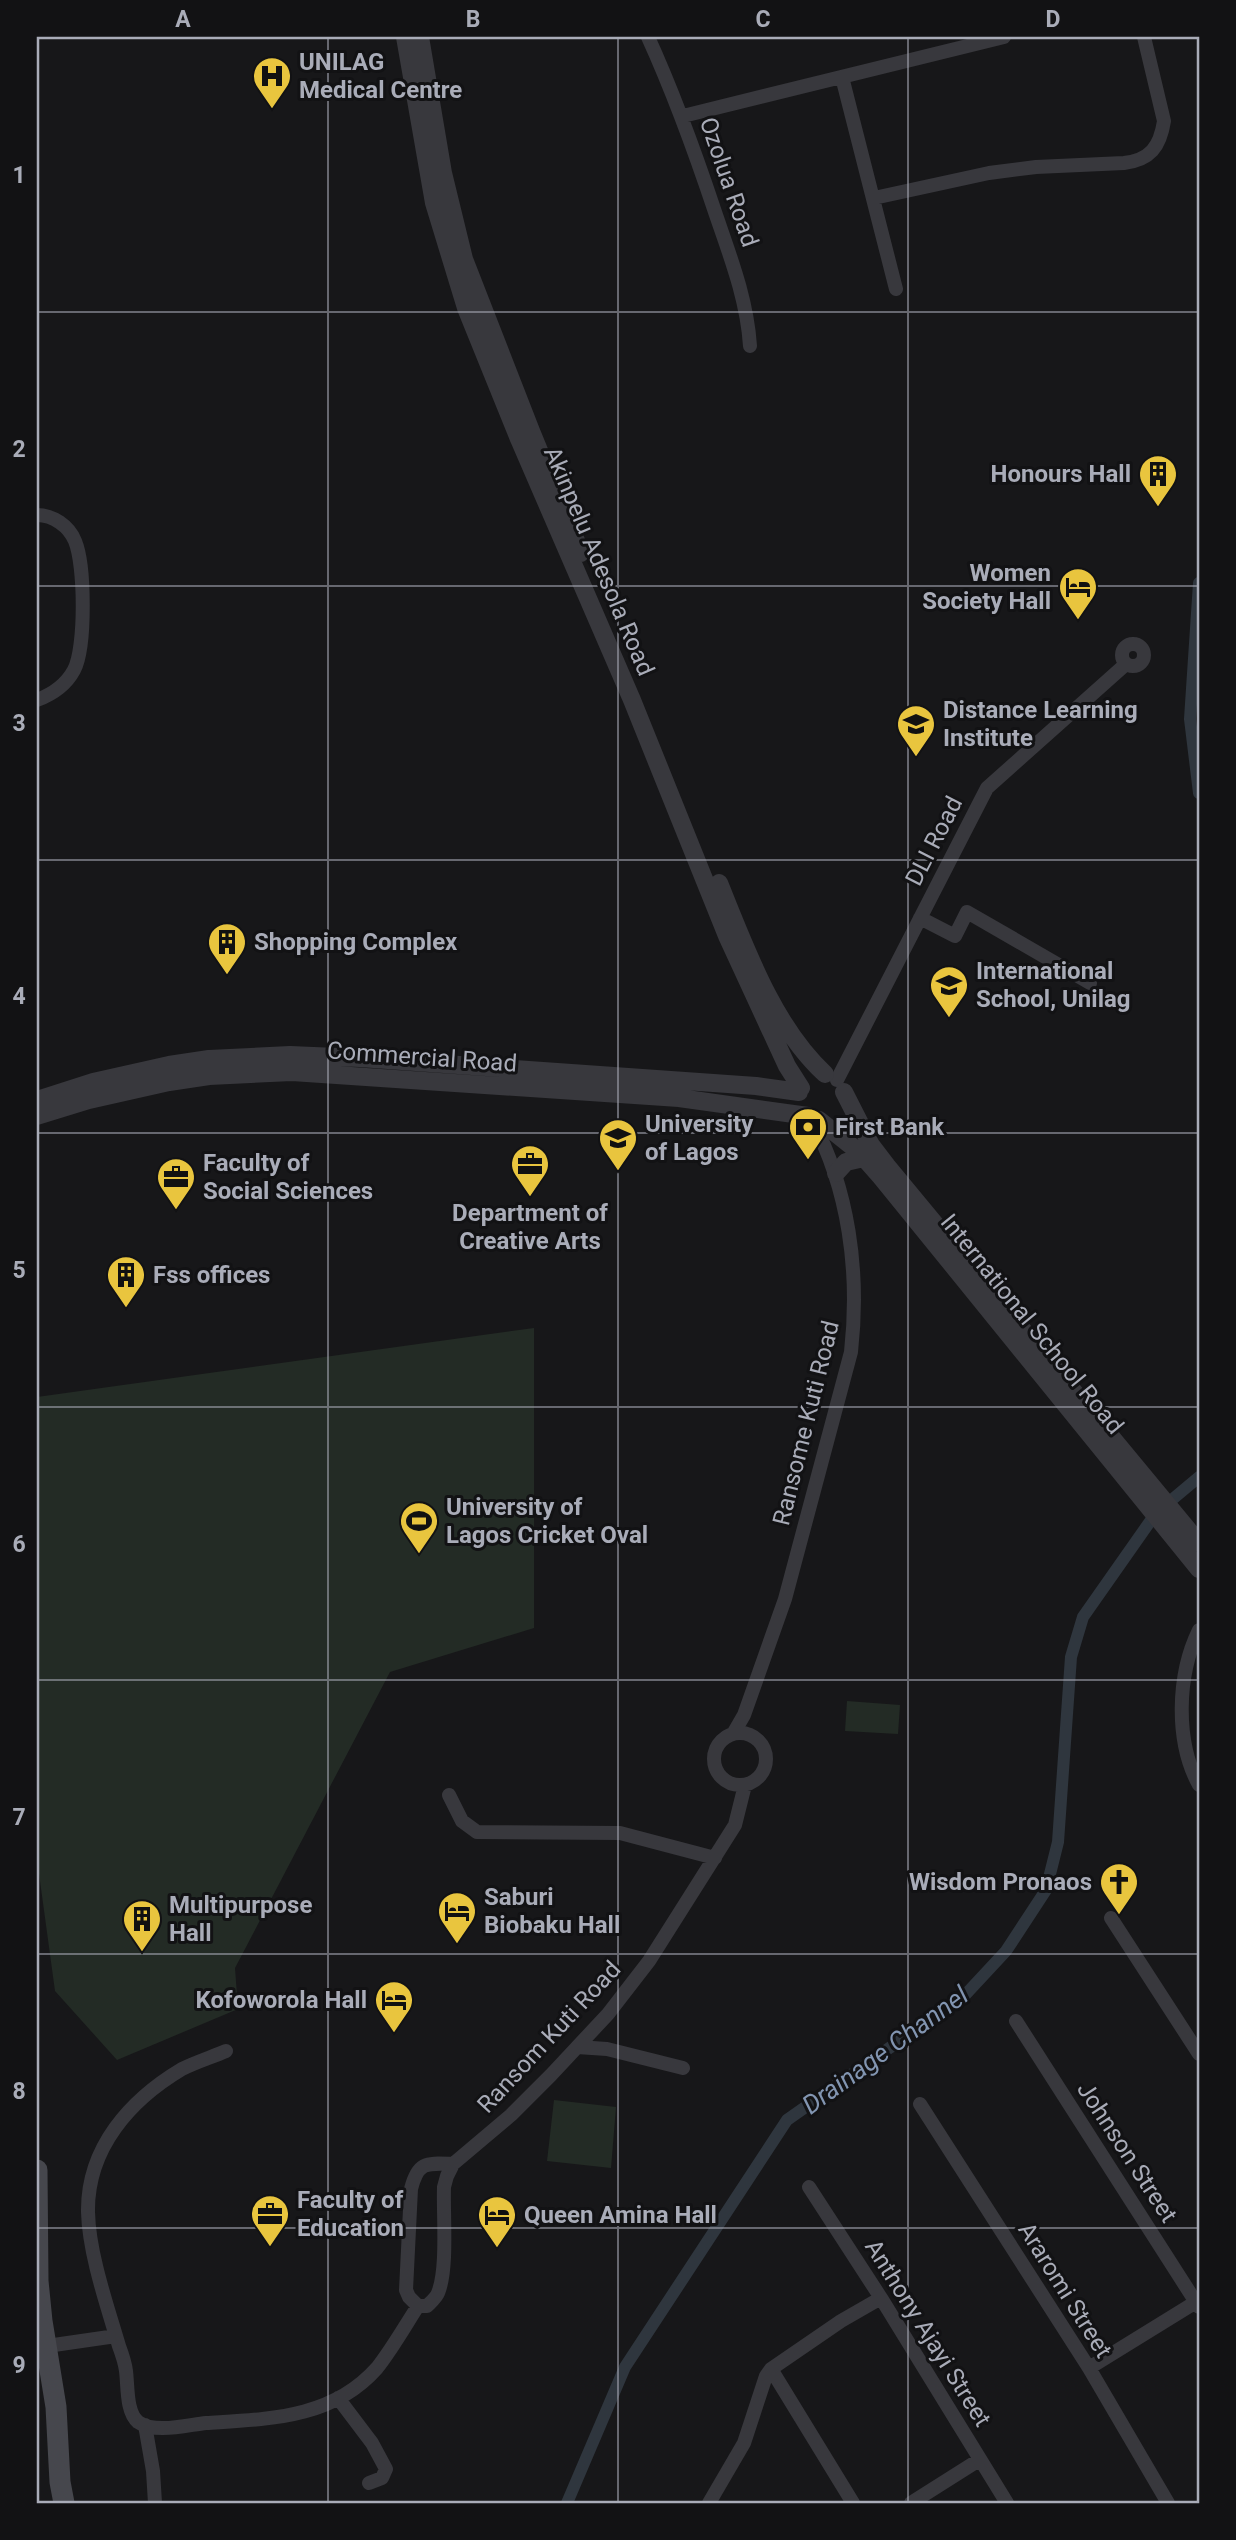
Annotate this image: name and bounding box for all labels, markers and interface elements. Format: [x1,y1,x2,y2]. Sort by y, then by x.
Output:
text: A [175,6,191,33]
text: B [466,6,480,33]
text: C [755,6,771,33]
text: D [1046,6,1060,33]
place label: UNILAG Medical Centre [299,48,462,104]
hospital icon: UNILAG Medical Centre [251,55,293,110]
street label: Ozolua Road [694,114,764,250]
text: 1 [12,162,26,189]
text: 2 [12,436,26,463]
street label: Akinpelu Adesola Road [538,442,660,680]
building icon: Honours Hall [1137,453,1179,508]
place label: Honours Hall [990,460,1131,488]
place label: Women Society Hall [922,559,1051,615]
hotel icon: Women Society Hall [1057,566,1099,621]
place label: Distance Learning Institute [943,696,1138,752]
school or university icon: Distance Learning Institute [895,703,937,758]
text: 3 [12,710,26,737]
street label: DLI Road [900,792,968,890]
building icon: Shopping Complex [206,921,248,976]
place label: Shopping Complex [254,928,458,956]
place label: International School, Unilag [976,957,1131,1013]
school or university icon: International School, Unilag [928,964,970,1019]
text: 4 [12,983,26,1010]
street label: Commercial Road [326,1036,518,1078]
bank icon: First Bank [787,1106,829,1161]
place label: University of Lagos [645,1110,754,1166]
place label: First Bank [835,1113,945,1141]
school or university icon: University of Lagos [597,1117,639,1172]
office icon: Department of Creative Arts [509,1143,551,1198]
place label: Faculty of Social Sciences [203,1149,373,1205]
office icon: Faculty of Social Sciences [155,1156,197,1211]
place label: Department of Creative Arts [452,1199,608,1255]
street label: International School Road [935,1209,1129,1439]
building icon: Fss offices [105,1254,147,1309]
text: 5 [12,1257,26,1284]
place label: Fss offices [153,1261,270,1289]
street label: Ransome Kuti Road [767,1318,845,1528]
place label: University of Lagos Cricket Oval [446,1493,648,1549]
sports icon: University of Lagos Cricket Oval [398,1500,440,1555]
text: 6 [12,1531,26,1558]
text: 7 [12,1804,26,1831]
church icon: Wisdom Pronaos [1098,1861,1140,1916]
place label: Wisdom Pronaos [909,1868,1092,1896]
place label: Saburi Biobaku Hall [484,1883,620,1939]
hotel icon: Saburi Biobaku Hall [436,1890,478,1945]
place label: Multipurpose Hall [169,1891,312,1947]
building icon: Multipurpose Hall [121,1898,163,1953]
street label: Ransom Kuti Road [472,1955,626,2119]
hotel icon: Kofoworola Hall [373,1979,415,2034]
water label: Drainage Channel [796,1979,974,2120]
place label: Kofoworola Hall [196,1986,367,2014]
street label: Johnson Street [1071,2076,1183,2228]
text: 8 [12,2078,26,2105]
place label: Faculty of Education [297,2186,404,2242]
office icon: Faculty of Education [249,2193,291,2248]
hotel icon: Queen Amina Hall [476,2194,518,2249]
place label: Queen Amina Hall [524,2201,717,2229]
street label: Araromi Street [1012,2217,1118,2363]
street label: Anthony Ajayi Street [859,2234,997,2432]
text: 9 [12,2352,26,2379]

